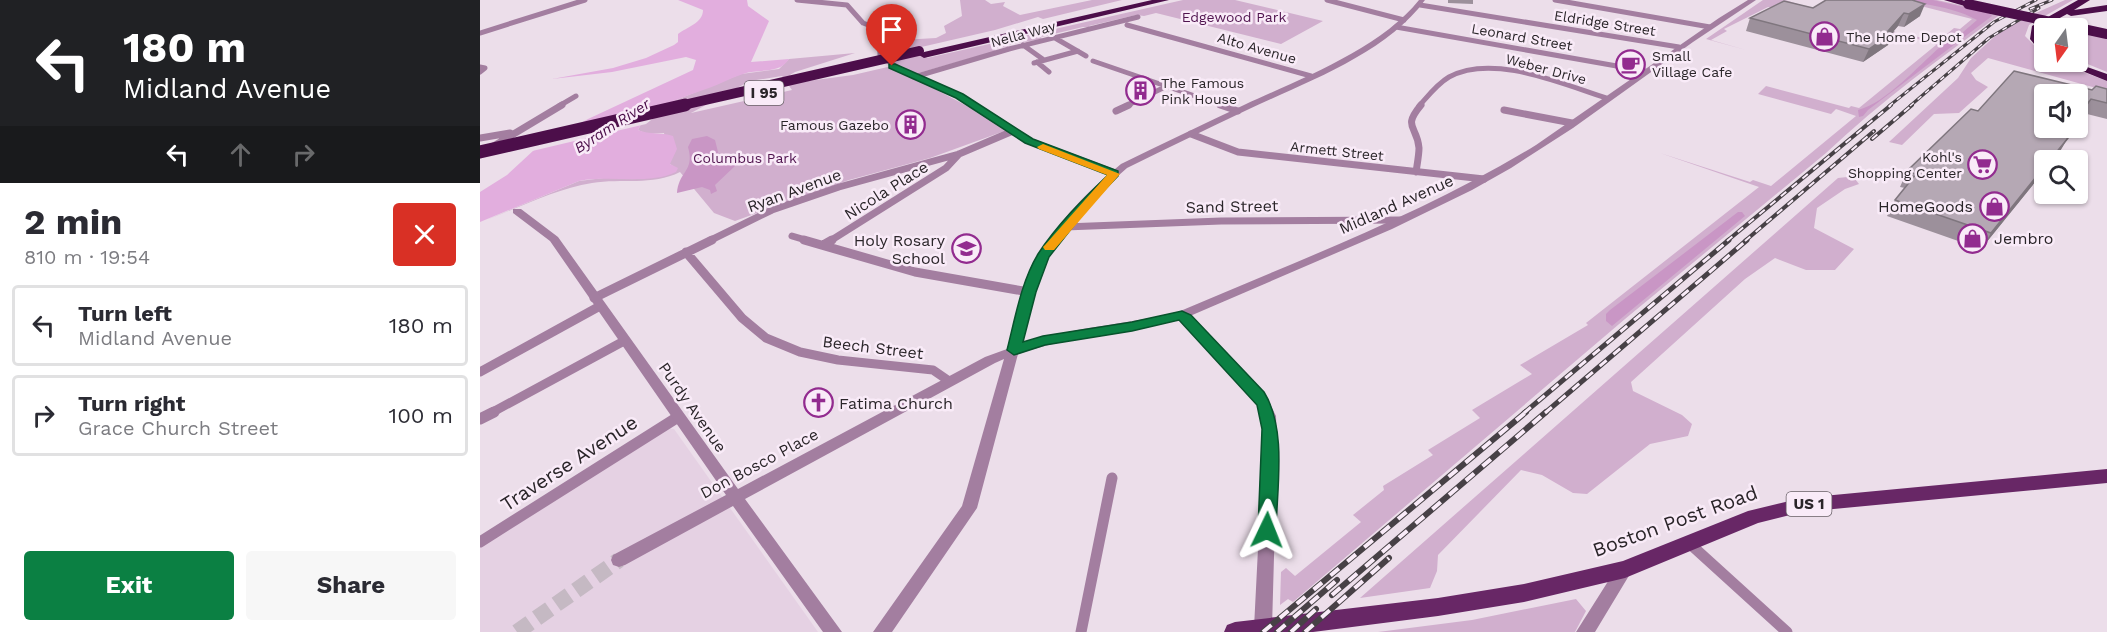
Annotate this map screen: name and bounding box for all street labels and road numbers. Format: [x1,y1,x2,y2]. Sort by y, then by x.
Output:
street label: Eldridge Street [1553,7,1657,39]
street label: Nella Way [989,17,1058,50]
street label: Leonard Street [1470,20,1574,54]
street label: Alto Avenue [1216,29,1298,67]
street label: Weber Drive [1504,51,1588,87]
road number: I 95 [744,81,784,105]
street label: Armett Street [1289,138,1385,164]
street label: Nicola Place [841,157,932,224]
street label: Ryan Avenue [745,165,844,216]
street label: Midland Avenue [1336,171,1456,238]
street label: Sand Street [1185,196,1279,217]
street label: Beech Street [821,332,925,363]
street label: Purdy Avenue [655,359,731,456]
street label: Traverse Avenue [496,410,642,516]
street label: Don Bosco Place [697,424,821,503]
street label: Boston Post Road [1589,480,1761,562]
road number: US 1 [1786,492,1832,516]

